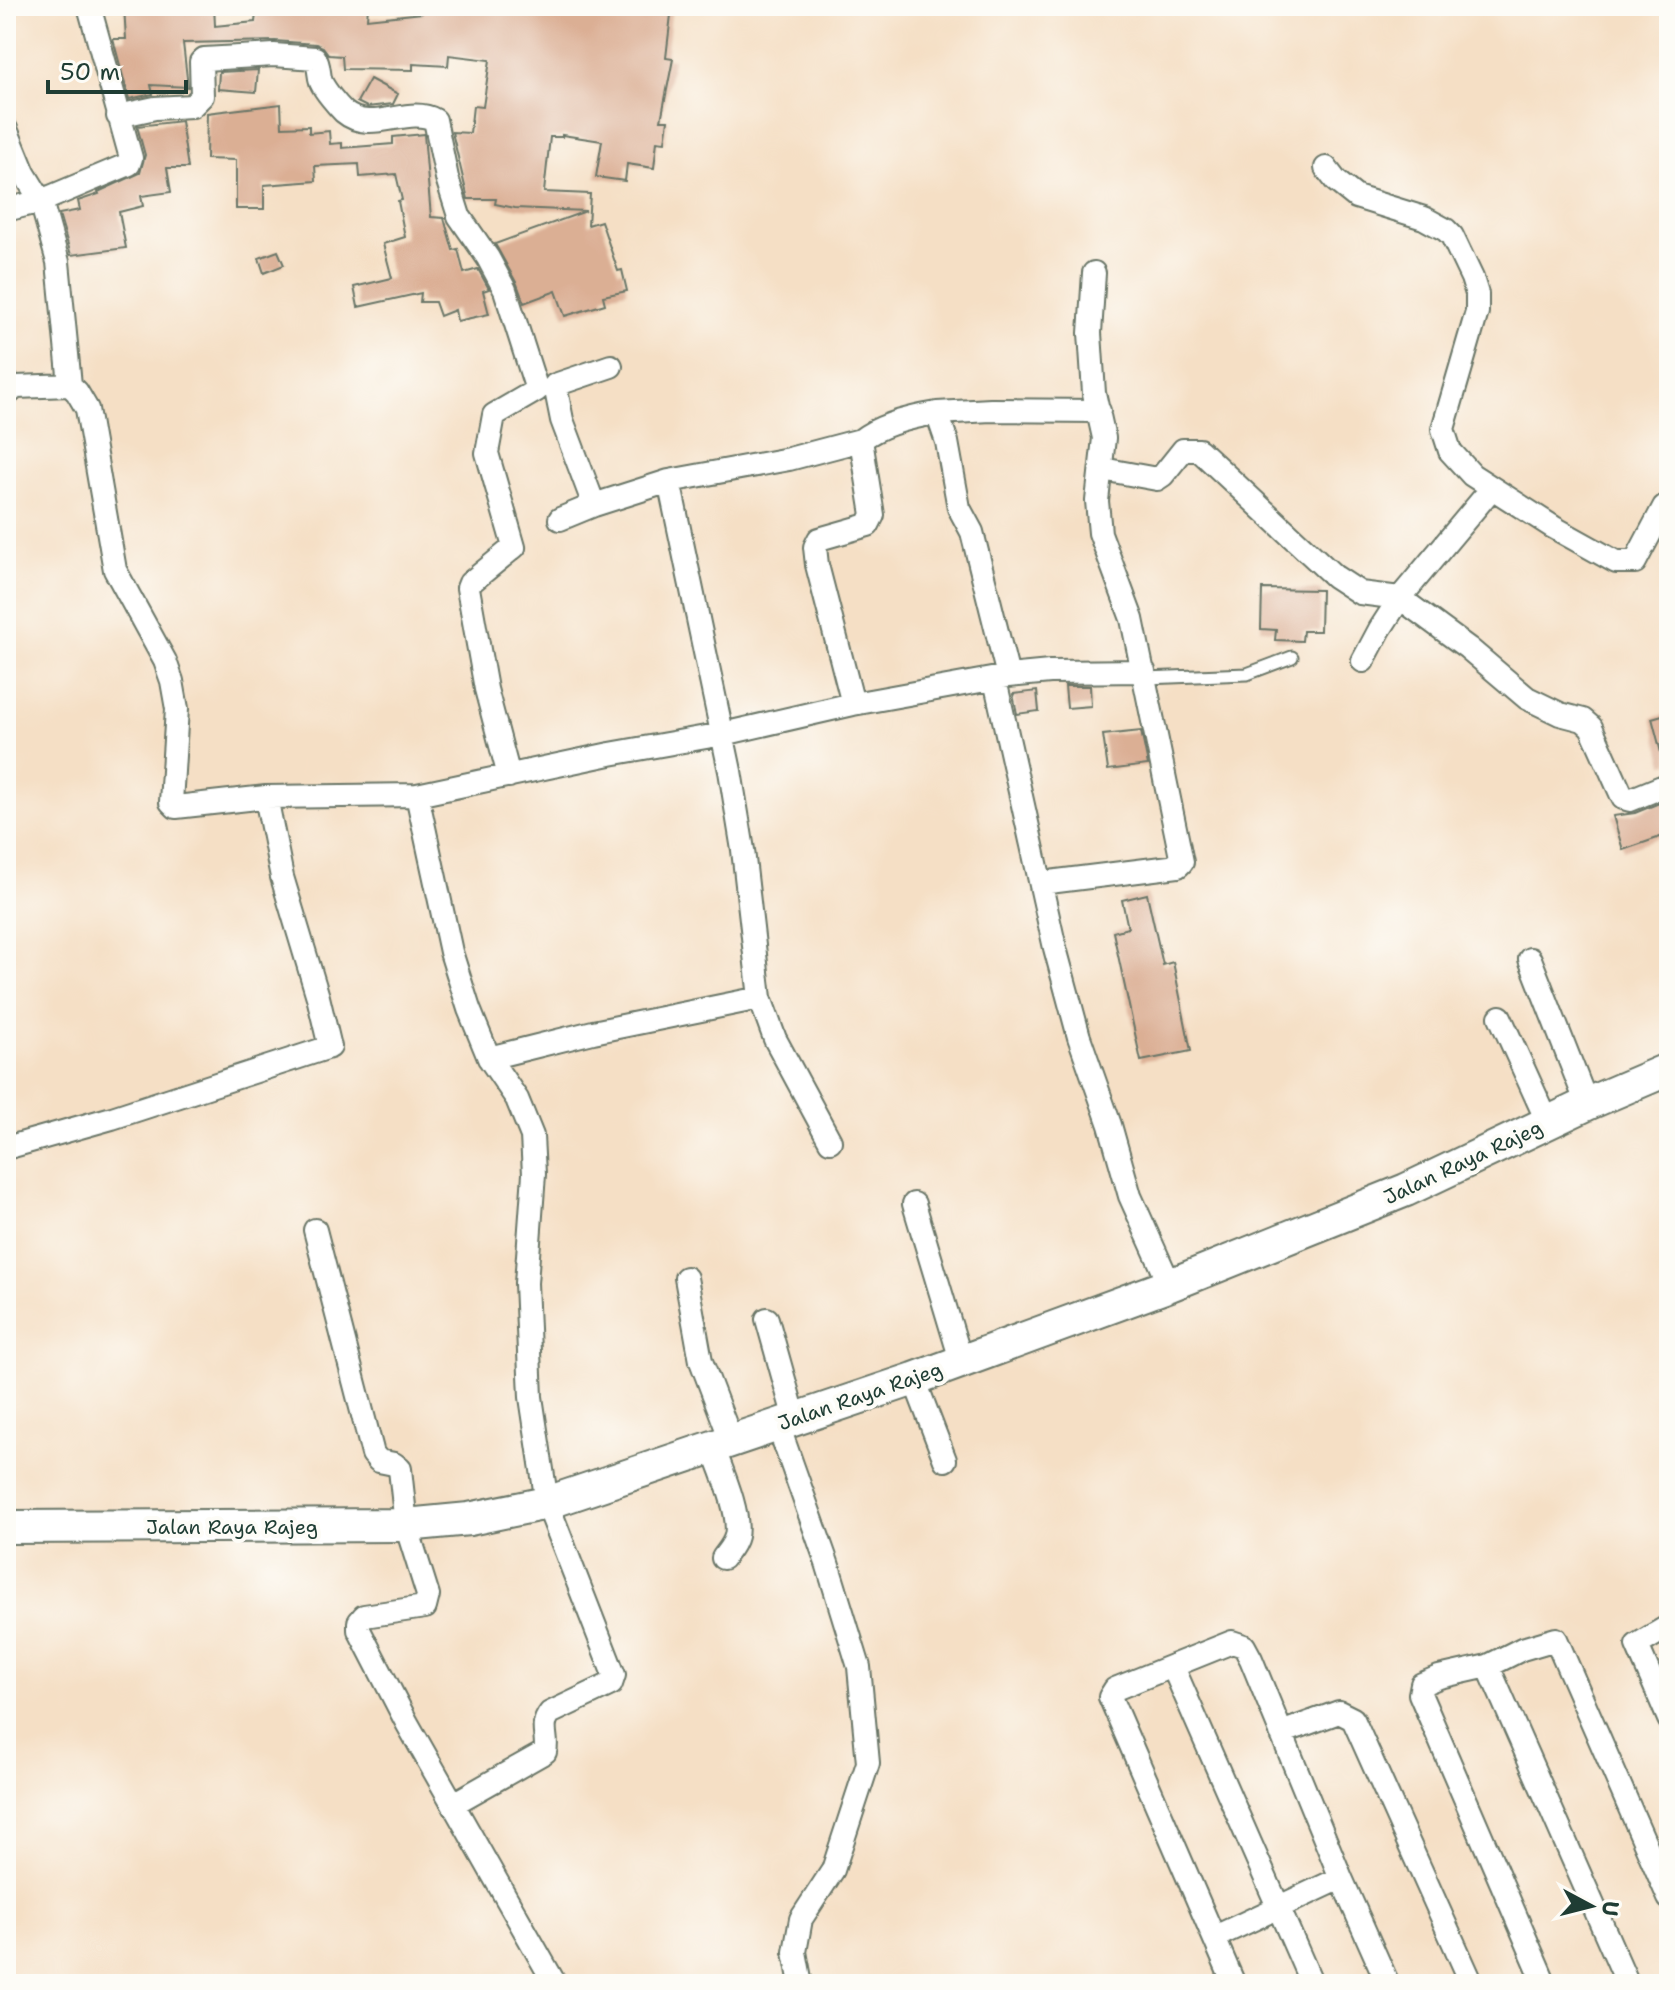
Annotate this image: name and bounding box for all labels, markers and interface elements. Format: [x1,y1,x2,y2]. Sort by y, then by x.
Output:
scale bar [48,44,186,94]
text: 50 m [60,56,120,88]
street label: Jalan Raya Rajeg [1380,1114,1546,1210]
street label: Jalan Raya Rajeg [774,1356,946,1436]
street label: Jalan Raya Rajeg [146,1514,318,1540]
north arrow [1551,1866,1631,1946]
text: U [1595,1899,1626,1918]

